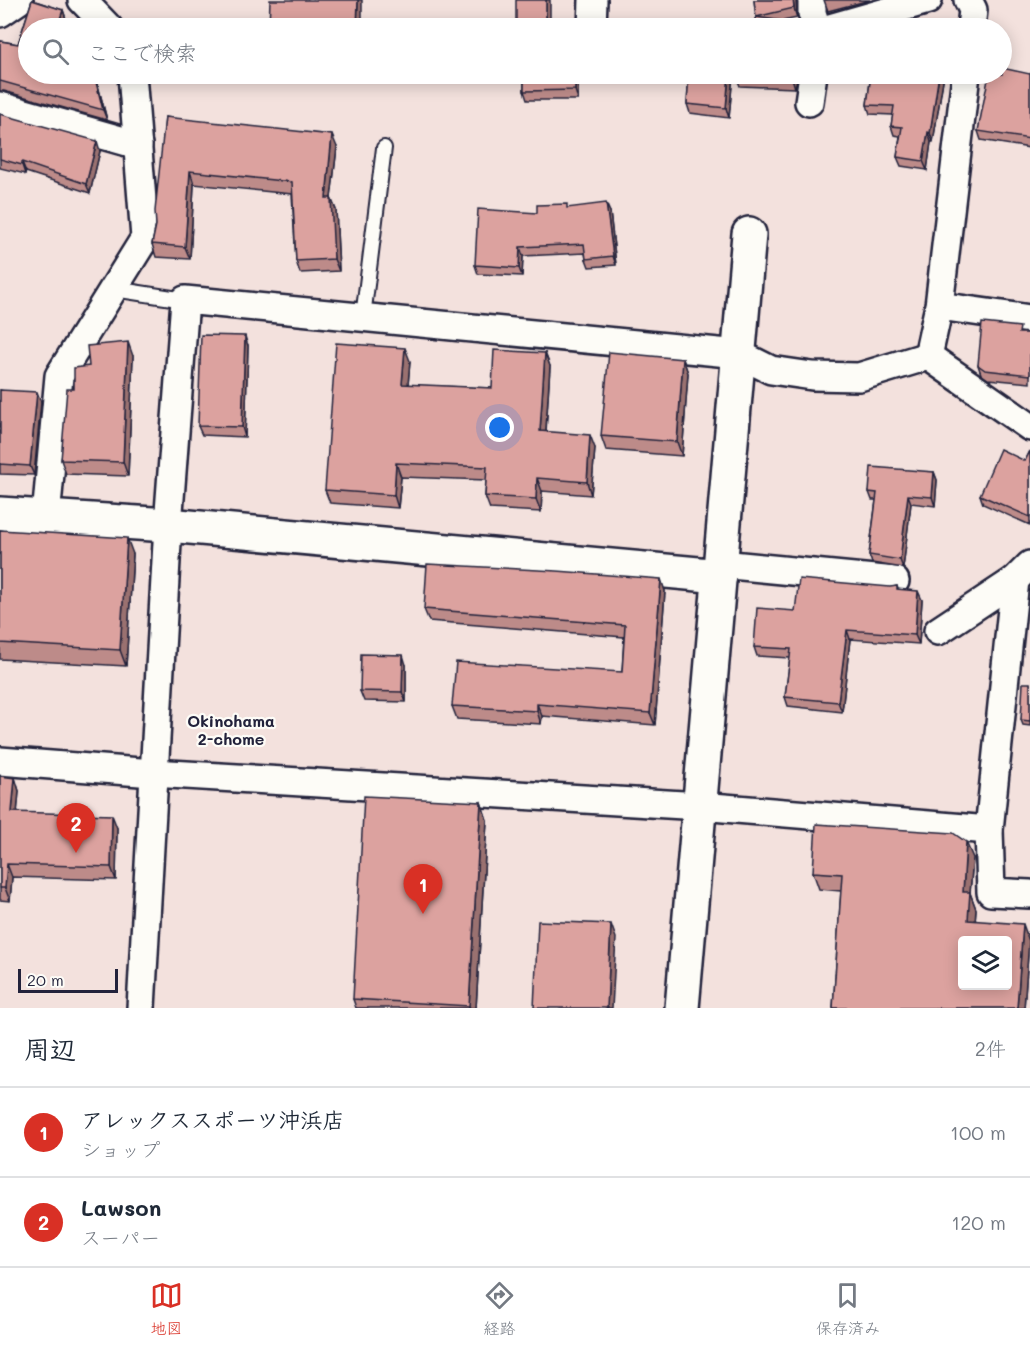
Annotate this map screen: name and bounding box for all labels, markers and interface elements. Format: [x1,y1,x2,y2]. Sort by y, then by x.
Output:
search box [18,18,1012,84]
icon: search [39,35,72,68]
text: ここで検索 [87,38,197,67]
your location [485,413,514,442]
district label: Okinohama 2-chome [187,710,275,749]
pin: 2 [56,804,96,853]
pin: 1 [404,864,442,914]
map controls [958,936,1012,990]
button: layers [958,936,1012,990]
scale bar [18,966,118,994]
text: 20 m [27,969,64,990]
text: 周辺 [24,1032,76,1066]
text: 2件 [975,1035,1006,1061]
text: アレックススポーツ沖浜店 [81,1105,345,1134]
text: 1 [39,1119,48,1145]
text: 100 m [950,1119,1006,1145]
text: ショップ [81,1136,160,1162]
text: Lawson [81,1193,161,1222]
text: 2 [38,1209,49,1235]
text: 120 m [951,1209,1006,1235]
text: スーパー [81,1224,160,1250]
tab: 地図 [150,1279,183,1339]
tab: 経路 [483,1279,516,1339]
tab: 保存済み [816,1279,880,1339]

